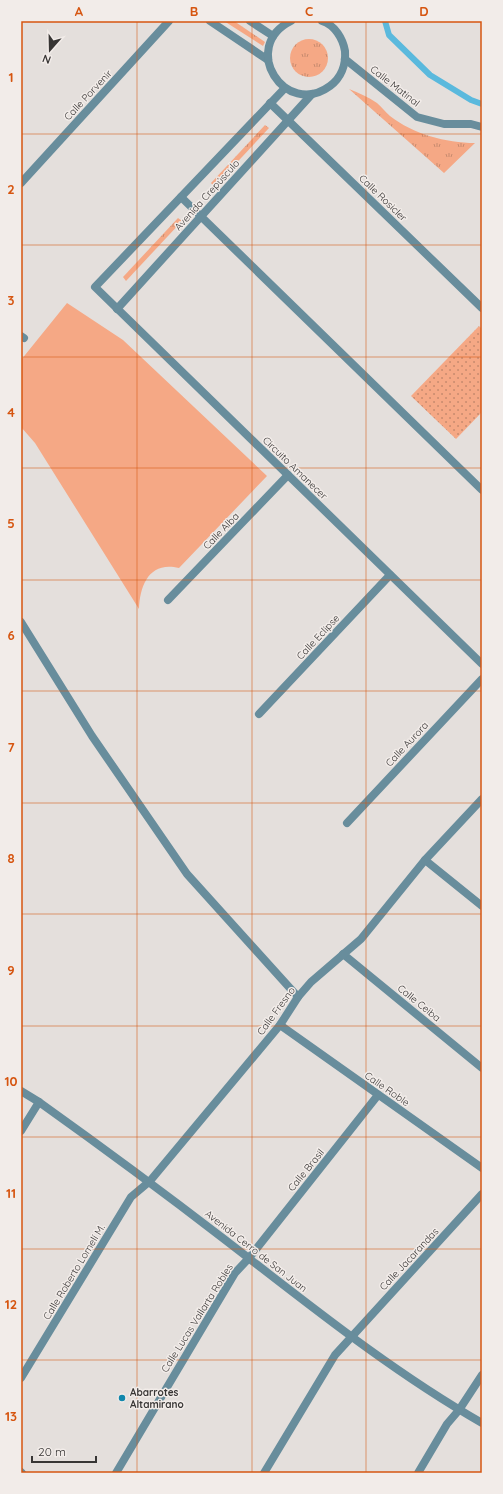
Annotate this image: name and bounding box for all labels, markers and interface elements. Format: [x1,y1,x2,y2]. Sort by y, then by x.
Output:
text: A [75,3,84,19]
text: B [190,3,198,19]
text: C [305,3,313,19]
text: D [419,3,429,19]
north arrow [30,30,70,70]
text: N [40,51,53,67]
street label: Calle Matinal [368,63,422,109]
street label: Calle Porvenir [61,67,115,123]
text: 1 [8,69,14,85]
street label: Avenida Crepúsculo [172,157,242,233]
street label: Calle Rosicler [356,172,410,224]
text: 2 [7,181,15,197]
text: 3 [8,292,15,308]
text: 4 [7,404,15,420]
street label: Circuito Amanecer [260,434,330,502]
street label: Calle Alba [200,510,242,552]
text: 5 [7,515,15,531]
street label: Calle Eclipse [294,611,342,662]
text: 6 [7,627,15,643]
street label: Calle Aurora [383,719,431,769]
text: 7 [7,739,15,755]
text: 8 [7,850,15,866]
text: 9 [7,962,15,978]
street label: Calle Ceiba [395,982,443,1024]
street label: Calle Fresno [254,984,298,1038]
street label: Calle Roble [362,1069,412,1109]
text: 10 [4,1073,18,1089]
street label: Calle Brasil [285,1146,327,1194]
text: 11 [6,1185,16,1201]
street label: Avenida Cerro de San Juan [202,1207,310,1295]
street label: Calle Roberto Lomelí M. [40,1222,108,1322]
street label: Calle Jacarandas [377,1225,442,1293]
street label: Calle Lucas Vallarta Robles [158,1261,236,1375]
text: 12 [5,1296,17,1312]
place label: Abarrotes Altamirano [130,1386,184,1411]
marker: Abarrotes Altamirano [117,1393,127,1403]
text: 13 [5,1408,17,1424]
scale bar [32,1438,96,1464]
text: 20 m [38,1444,66,1459]

